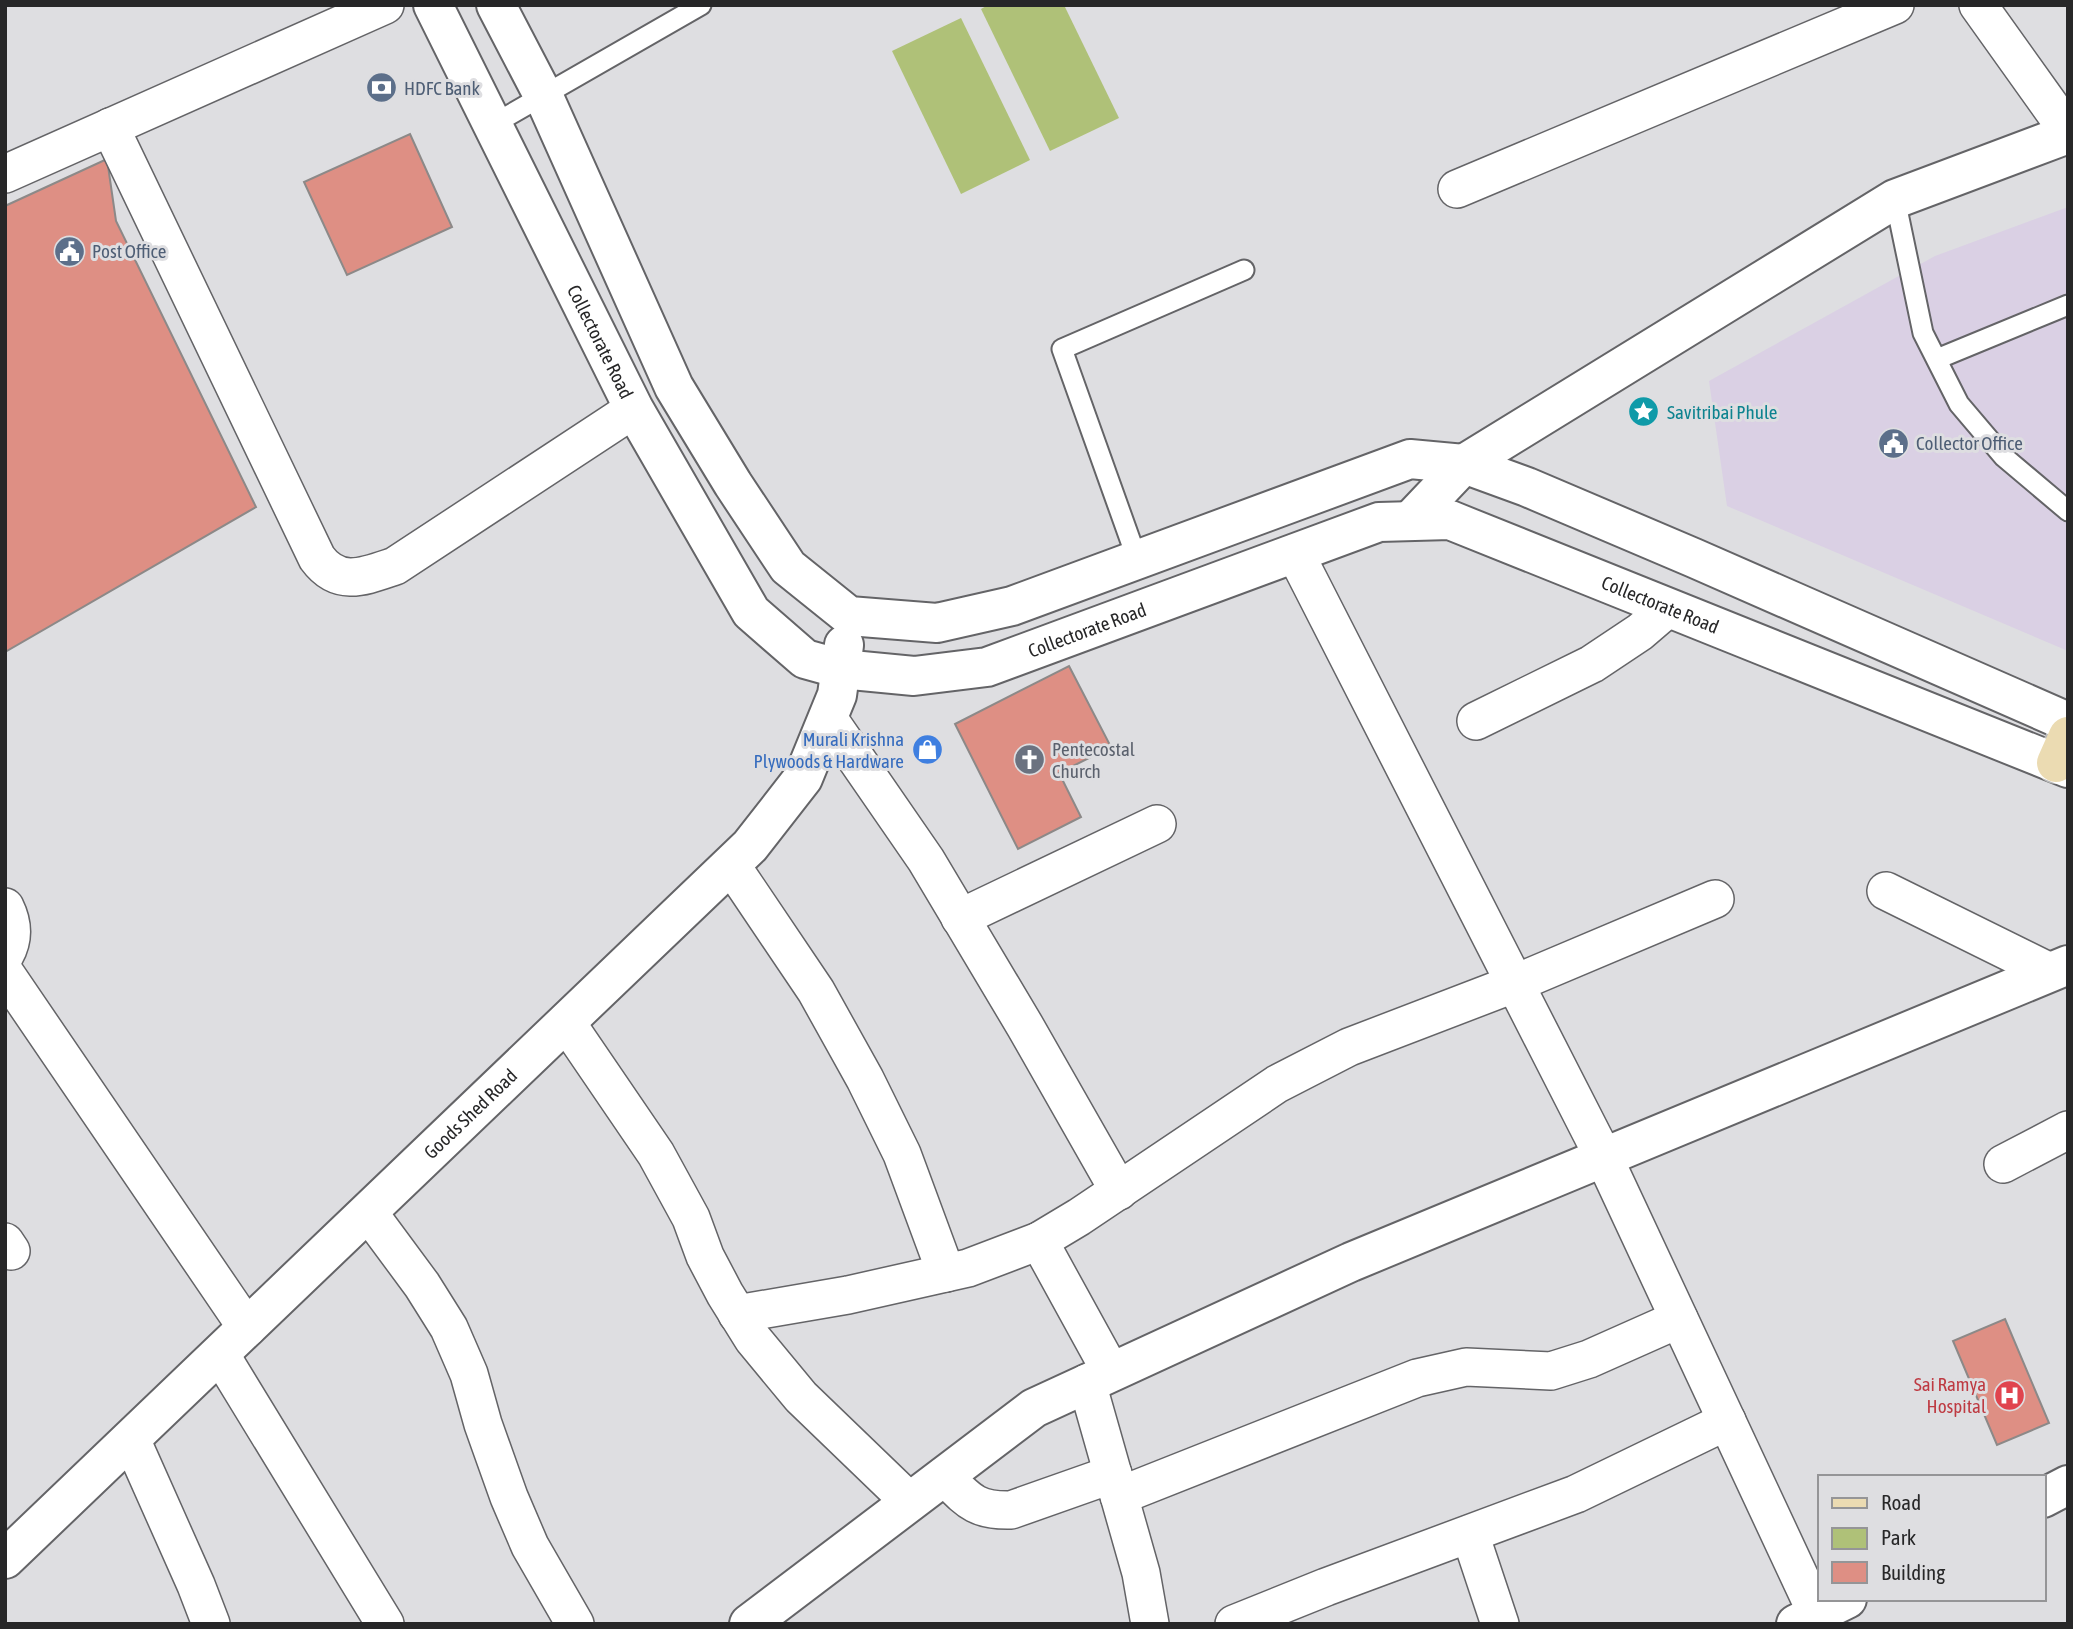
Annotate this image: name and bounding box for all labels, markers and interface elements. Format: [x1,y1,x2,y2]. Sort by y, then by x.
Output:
bank icon: HDFC Bank [364,71,398,105]
place label: HDFC Bank [404,77,481,99]
public building icon: Post Office [52,234,86,268]
place label: Post Office [92,240,166,262]
street label: Collectorate Road [563,281,638,402]
place icon: Savitribai Phule [1627,395,1661,429]
place label: Savitribai Phule [1667,401,1777,423]
public building icon: Collector Office [1876,426,1910,460]
place label: Collector Office [1916,432,2023,454]
street label: Collectorate Road [1599,571,1722,638]
street label: Collectorate Road [1025,598,1149,662]
place label: Murali Krishna Plywoods & Hardware [754,728,904,772]
shop icon: Murali Krishna Plywoods & Hardware [910,733,944,767]
place label: Pentecostal Church [1052,738,1135,782]
church icon: Pentecostal Church [1012,743,1046,777]
street label: Goods Shed Road [419,1064,521,1163]
place label: Sai Ramya Hospital [1914,1373,1986,1417]
hospital icon: Sai Ramya Hospital [1992,1378,2026,1412]
legend [1818,1475,2045,1601]
text: Road [1881,1490,1921,1514]
text: Park [1881,1525,1916,1549]
text: Building [1881,1560,1945,1584]

